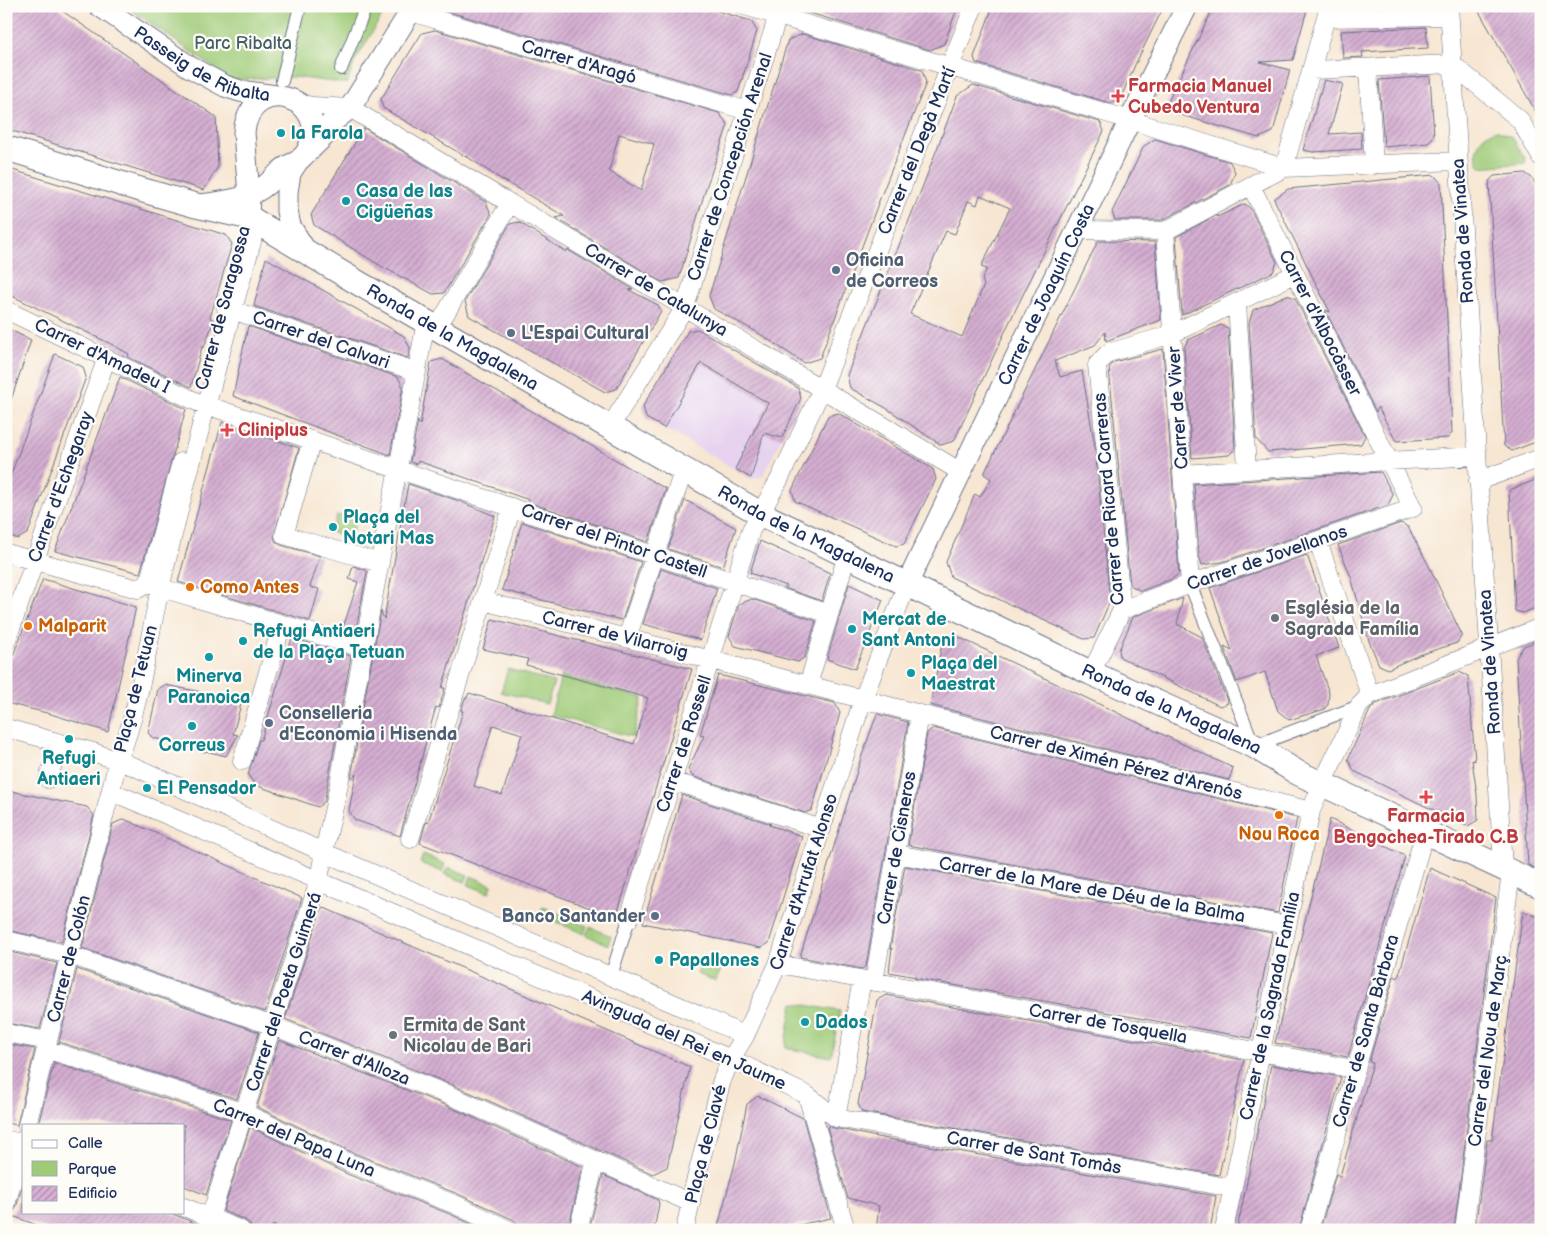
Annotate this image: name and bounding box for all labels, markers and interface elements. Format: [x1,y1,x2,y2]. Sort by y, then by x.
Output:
street label: Passeig de Ribalta [130,22,271,106]
park label: Parc Ribalta [194,33,292,54]
street label: Carrer d'Aragó [519,36,639,88]
street label: Carrer de Concepción Arenal [683,50,777,284]
street label: Carrer del Degà Martí [874,64,960,238]
place label: Farmacia Manuel Cubedo Ventura [1128,76,1272,118]
marker: Farmacia Manuel Cubedo Ventura [1112,90,1124,102]
place label: la Farola [291,123,363,144]
marker: la Farola [275,127,287,139]
street label: Ronda de Vinatea [1447,158,1479,304]
place label: Casa de las Cigüeñas [356,181,453,223]
marker: Casa de las Cigüeñas [340,195,352,207]
street label: Carrer de Joaquín Costa [993,200,1099,389]
street label: Carrer de Saragossa [191,224,255,392]
street label: Carrer de Catalunya [580,239,732,341]
street label: Carrer d'Albocàsser [1274,246,1366,400]
place label: Oficina de Correos [846,250,938,292]
marker: Oficina de Correos [830,264,842,276]
street label: Ronda de la Magdalena [363,279,542,395]
street label: Carrer del Calvari [250,307,392,373]
street label: Carrer d'Amadeu I [31,314,173,398]
place label: L'Espai Cultural [521,323,649,344]
marker: L'Espai Cultural [505,327,517,339]
street label: Carrer de Viver [1163,345,1193,470]
street label: Carrer de Ricard Carreras [1089,392,1129,606]
street label: Carrer d'Echegaray [24,408,98,565]
place label: Cliniplus [238,420,308,441]
marker: Cliniplus [220,423,234,437]
street label: Ronda de la Magdalena [714,481,898,587]
street label: Carrer del Pintor Castell [518,499,710,583]
place label: Plaça del Notari Mas [343,507,434,549]
marker: Plaça del Notari Mas [327,521,339,533]
street label: Carrer de Jovellanos [1184,521,1350,595]
place label: Como Antes [200,577,299,598]
marker: Como Antes [184,581,196,593]
street label: Ronda de Vinatea [1474,589,1506,735]
place label: Església de la Sagrada Família [1285,598,1419,640]
street label: Carrer de Vilarroig [540,607,690,663]
place label: Mercat de Sant Antoni [862,609,955,651]
marker: Església de la Sagrada Família [1269,612,1281,624]
place label: Malparit [38,616,107,637]
marker: Malparit [22,620,34,632]
place label: Refugi Antiaeri de la Plaça Tetuan [253,621,405,663]
street label: Plaça de Tetuan [110,623,162,755]
marker: Mercat de Sant Antoni [846,623,858,635]
marker: Refugi Antiaeri de la Plaça Tetuan [237,635,249,647]
marker: Minerva Paranoica [203,651,215,663]
place label: Plaça del Maestrat [921,653,998,695]
street label: Ronda de la Magdalena [1078,659,1266,759]
place label: Minerva Paranoica [168,666,250,708]
marker: Plaça del Maestrat [905,667,917,679]
street label: Carrer de Rossell [652,673,716,815]
place label: Conselleria d'Economia i Hisenda [279,703,457,745]
marker: Conselleria d'Economia i Hisenda [263,717,275,729]
marker: Correus [186,720,198,732]
street label: Carrer de Ximén Pérez d'Arenós [987,721,1245,805]
marker: Refugi Antiaeri [63,733,75,745]
place label: Correus [159,735,225,756]
place label: Refugi Antiaeri [36,748,101,790]
street label: Carrer de Cisneros [873,770,921,926]
place label: El Pensador [157,778,257,799]
marker: El Pensador [141,782,153,794]
street label: Carrer d'Arrufat Alonso [765,791,843,973]
marker: Farmacia Bengochea-Tirado C.B [1420,791,1432,803]
place label: Farmacia Bengochea-Tirado C.B [1333,806,1519,848]
marker: Nou Roca [1273,809,1285,821]
place label: Nou Roca [1238,824,1320,845]
street label: Carrer de la Mare de Déu de la Balma [937,853,1247,927]
street label: Carrer del Poeta Guimerá [242,890,326,1094]
street label: Carrer de la Sagrada Família [1235,890,1305,1122]
street label: Carrer de Colón [43,893,95,1025]
place label: Banco Santander [502,906,646,927]
marker: Banco Santander [649,910,661,922]
street label: Carrer de Santa Bàrbara [1328,932,1404,1130]
place label: Papallones [669,950,759,971]
marker: Papallones [653,954,665,966]
street label: Carrer del Nou de Març [1464,954,1512,1148]
street label: Avinguda del Rei en Jaume [579,985,790,1095]
street label: Carrer de Tosquella [1027,1000,1189,1048]
place label: Dados [815,1012,868,1033]
place label: Ermita de Sant Nicolau de Bari [403,1015,531,1057]
marker: Dados [799,1016,811,1028]
street label: Carrer d'Alloza [295,1026,413,1090]
marker: Ermita de Sant Nicolau de Bari [387,1029,399,1041]
street label: Plaça de Clavé [681,1082,731,1206]
street label: Carrer del Papa Luna [210,1094,378,1182]
legend [22,1124,185,1214]
street label: Carrer de Sant Tomàs [945,1127,1123,1179]
text: Calle [68,1134,103,1153]
text: Parque [68,1160,117,1179]
text: Edificio [68,1184,117,1203]

